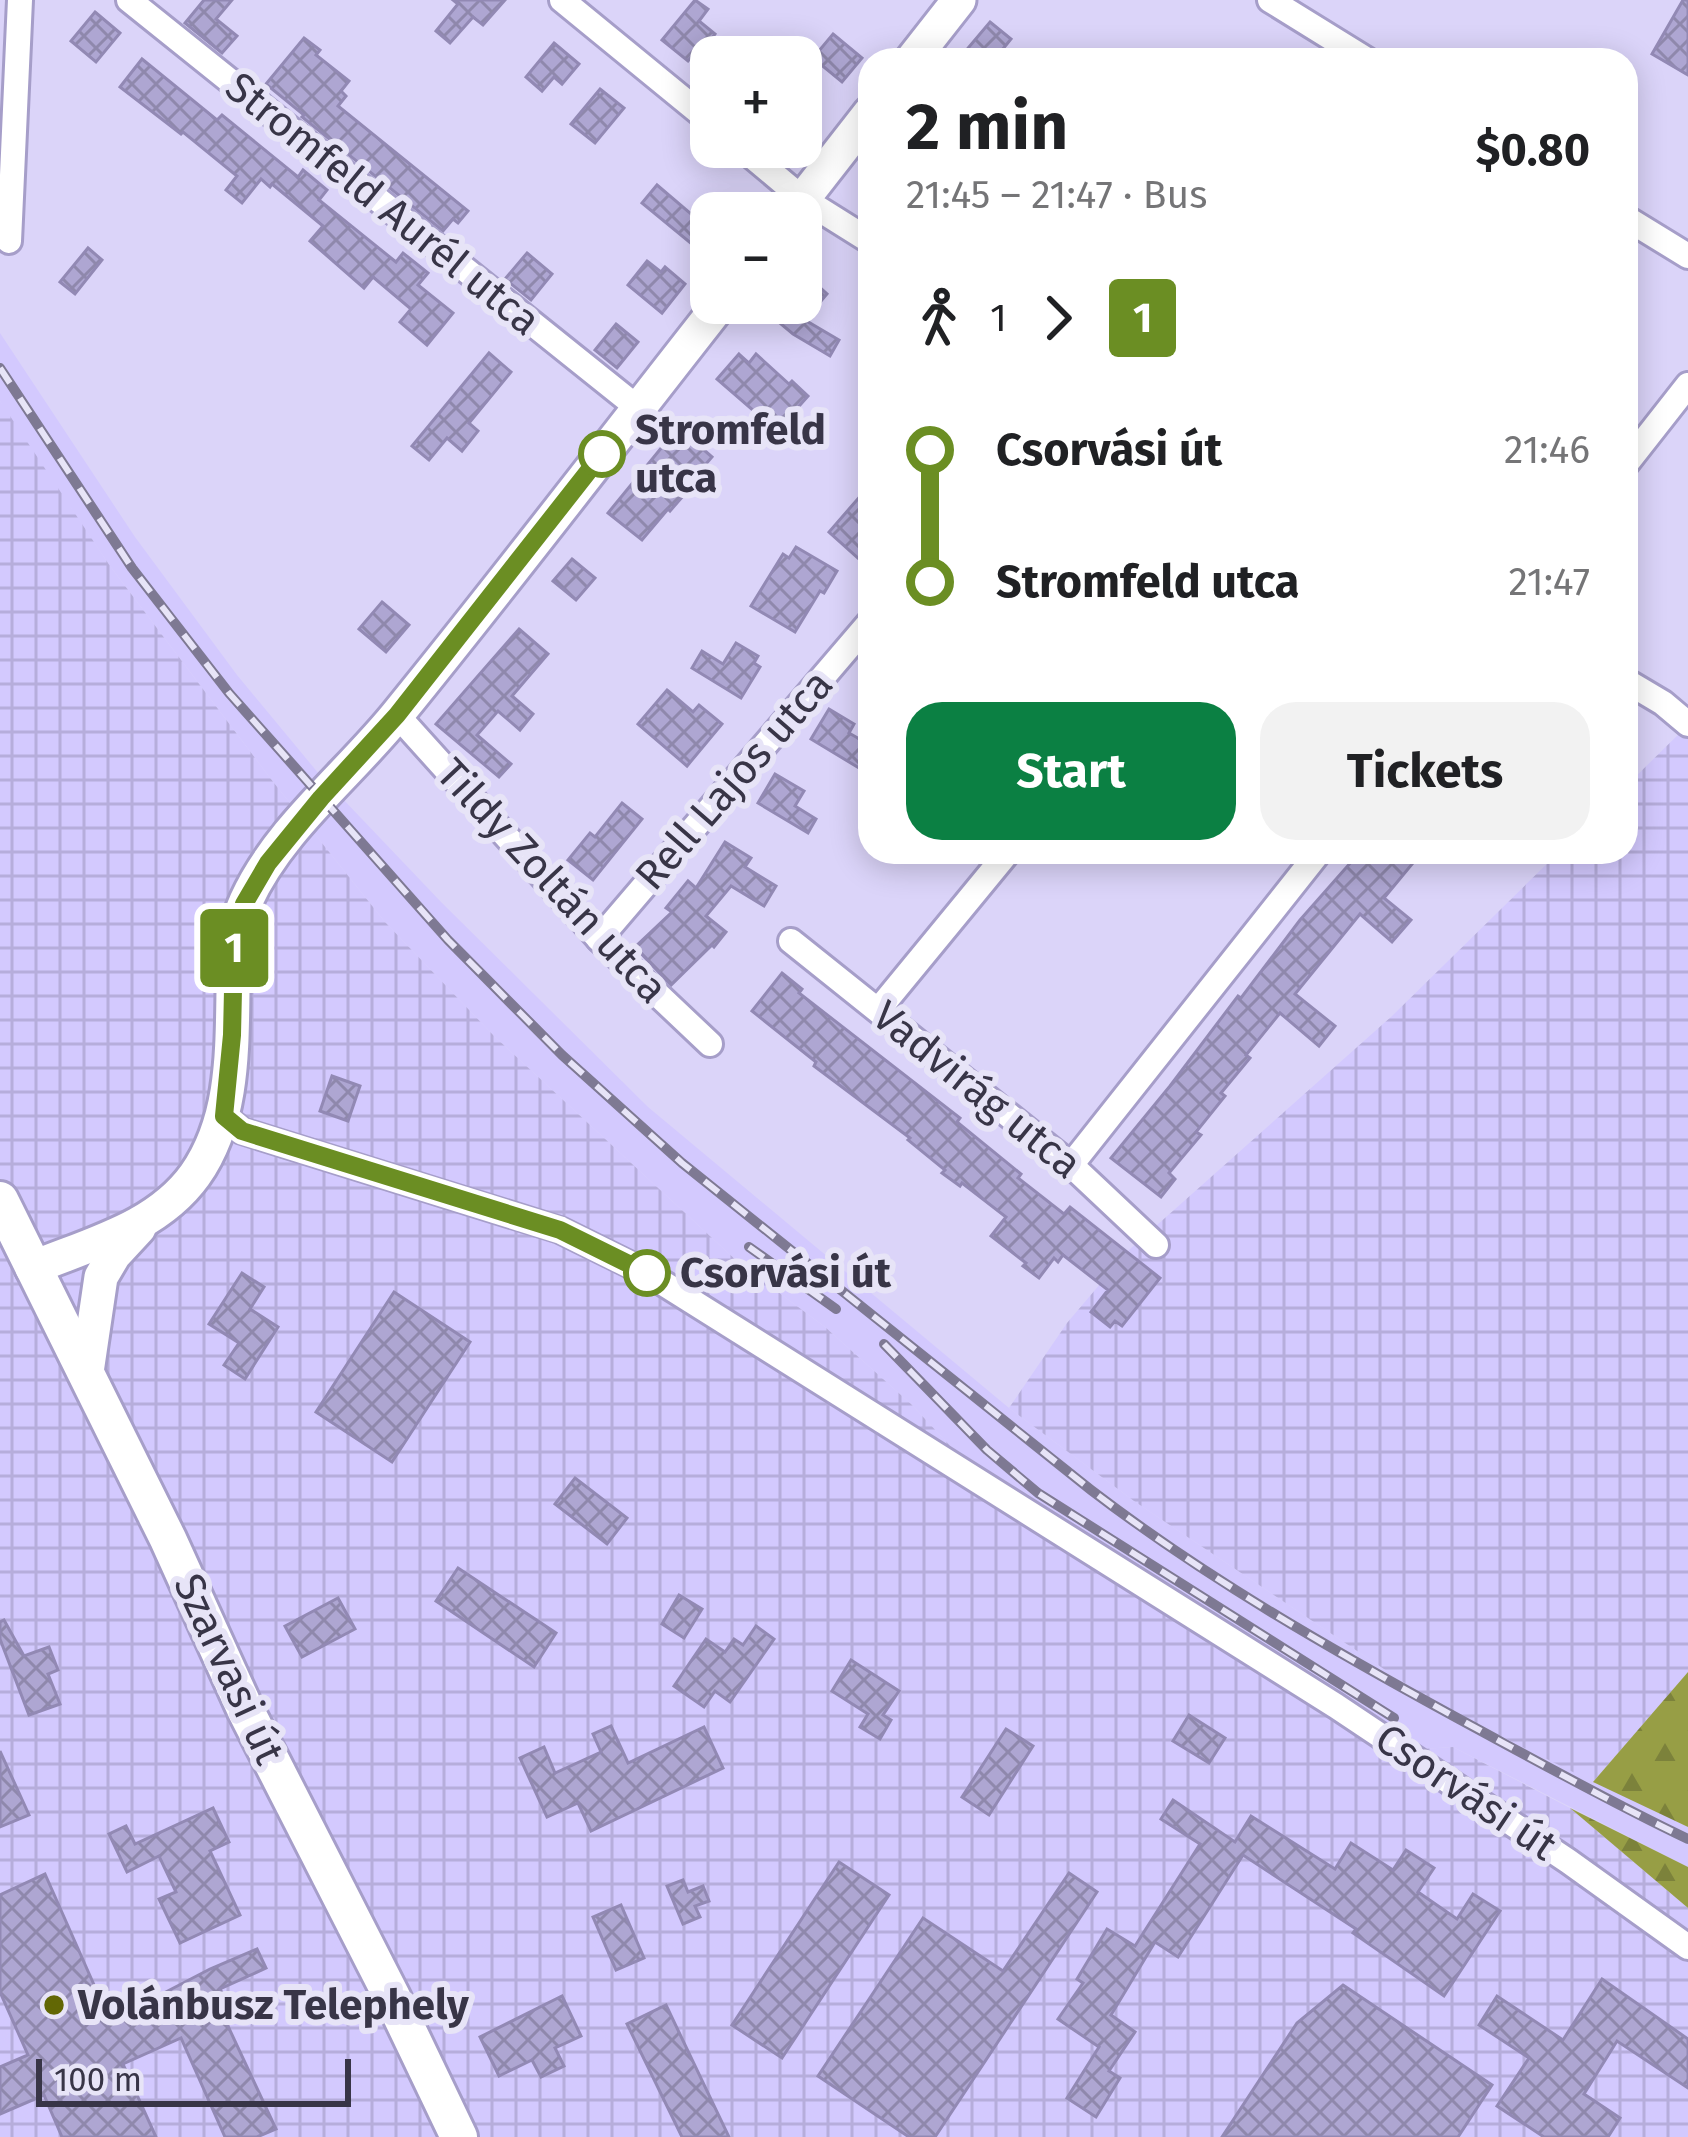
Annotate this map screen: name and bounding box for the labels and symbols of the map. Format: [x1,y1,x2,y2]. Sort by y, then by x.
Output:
street label: Stromfeld Aurél utca [216,62,550,346]
place label: Stromfeld utca [635,405,826,503]
marker: Stromfeld utca [580,432,624,476]
street label: Rell Lajos utca [625,660,843,900]
street label: Tildy Zoltán utca [426,749,678,1013]
line badge: 1 [195,909,273,987]
street label: Vadvirág utca [863,991,1091,1189]
place label: Csorvási út [680,1248,892,1298]
marker: Csorvási út [625,1251,669,1295]
street label: Szarvasi út [163,1566,295,1773]
street label: Csorvási út [1366,1713,1567,1871]
place label: Volánbusz Telephely [77,1980,470,2030]
marker: Volánbusz Telephely [41,1992,67,2018]
scale bar [36,2053,351,2106]

